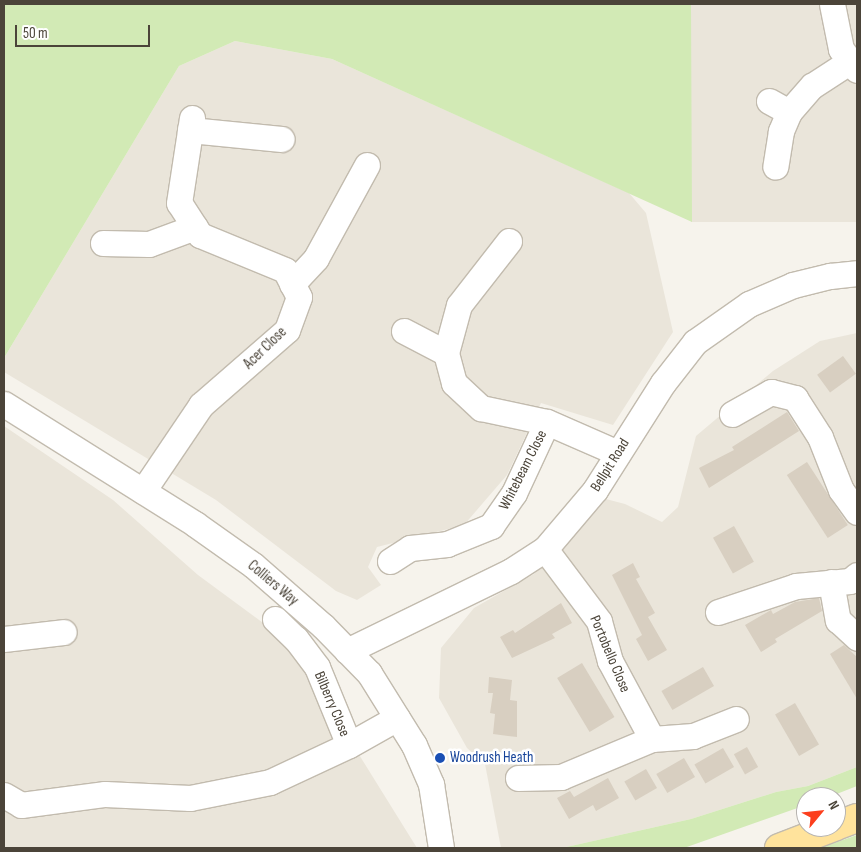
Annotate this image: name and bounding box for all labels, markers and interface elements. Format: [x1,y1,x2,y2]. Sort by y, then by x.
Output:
scale bar [18,15,152,47]
text: 50 m [23,24,48,43]
street label: Acer Close [240,323,290,373]
street label: Whitebeam Close [495,427,551,513]
street label: Bellpit Road [587,435,633,495]
street label: Colliers Way [244,557,302,609]
street label: Portobello Close [586,613,634,695]
street label: Bilberry Close [310,669,354,739]
place label: Woodrush Heath [450,749,533,767]
marker: Woodrush Heath [434,752,446,764]
north arrow [796,787,846,837]
text: N [825,798,843,812]

